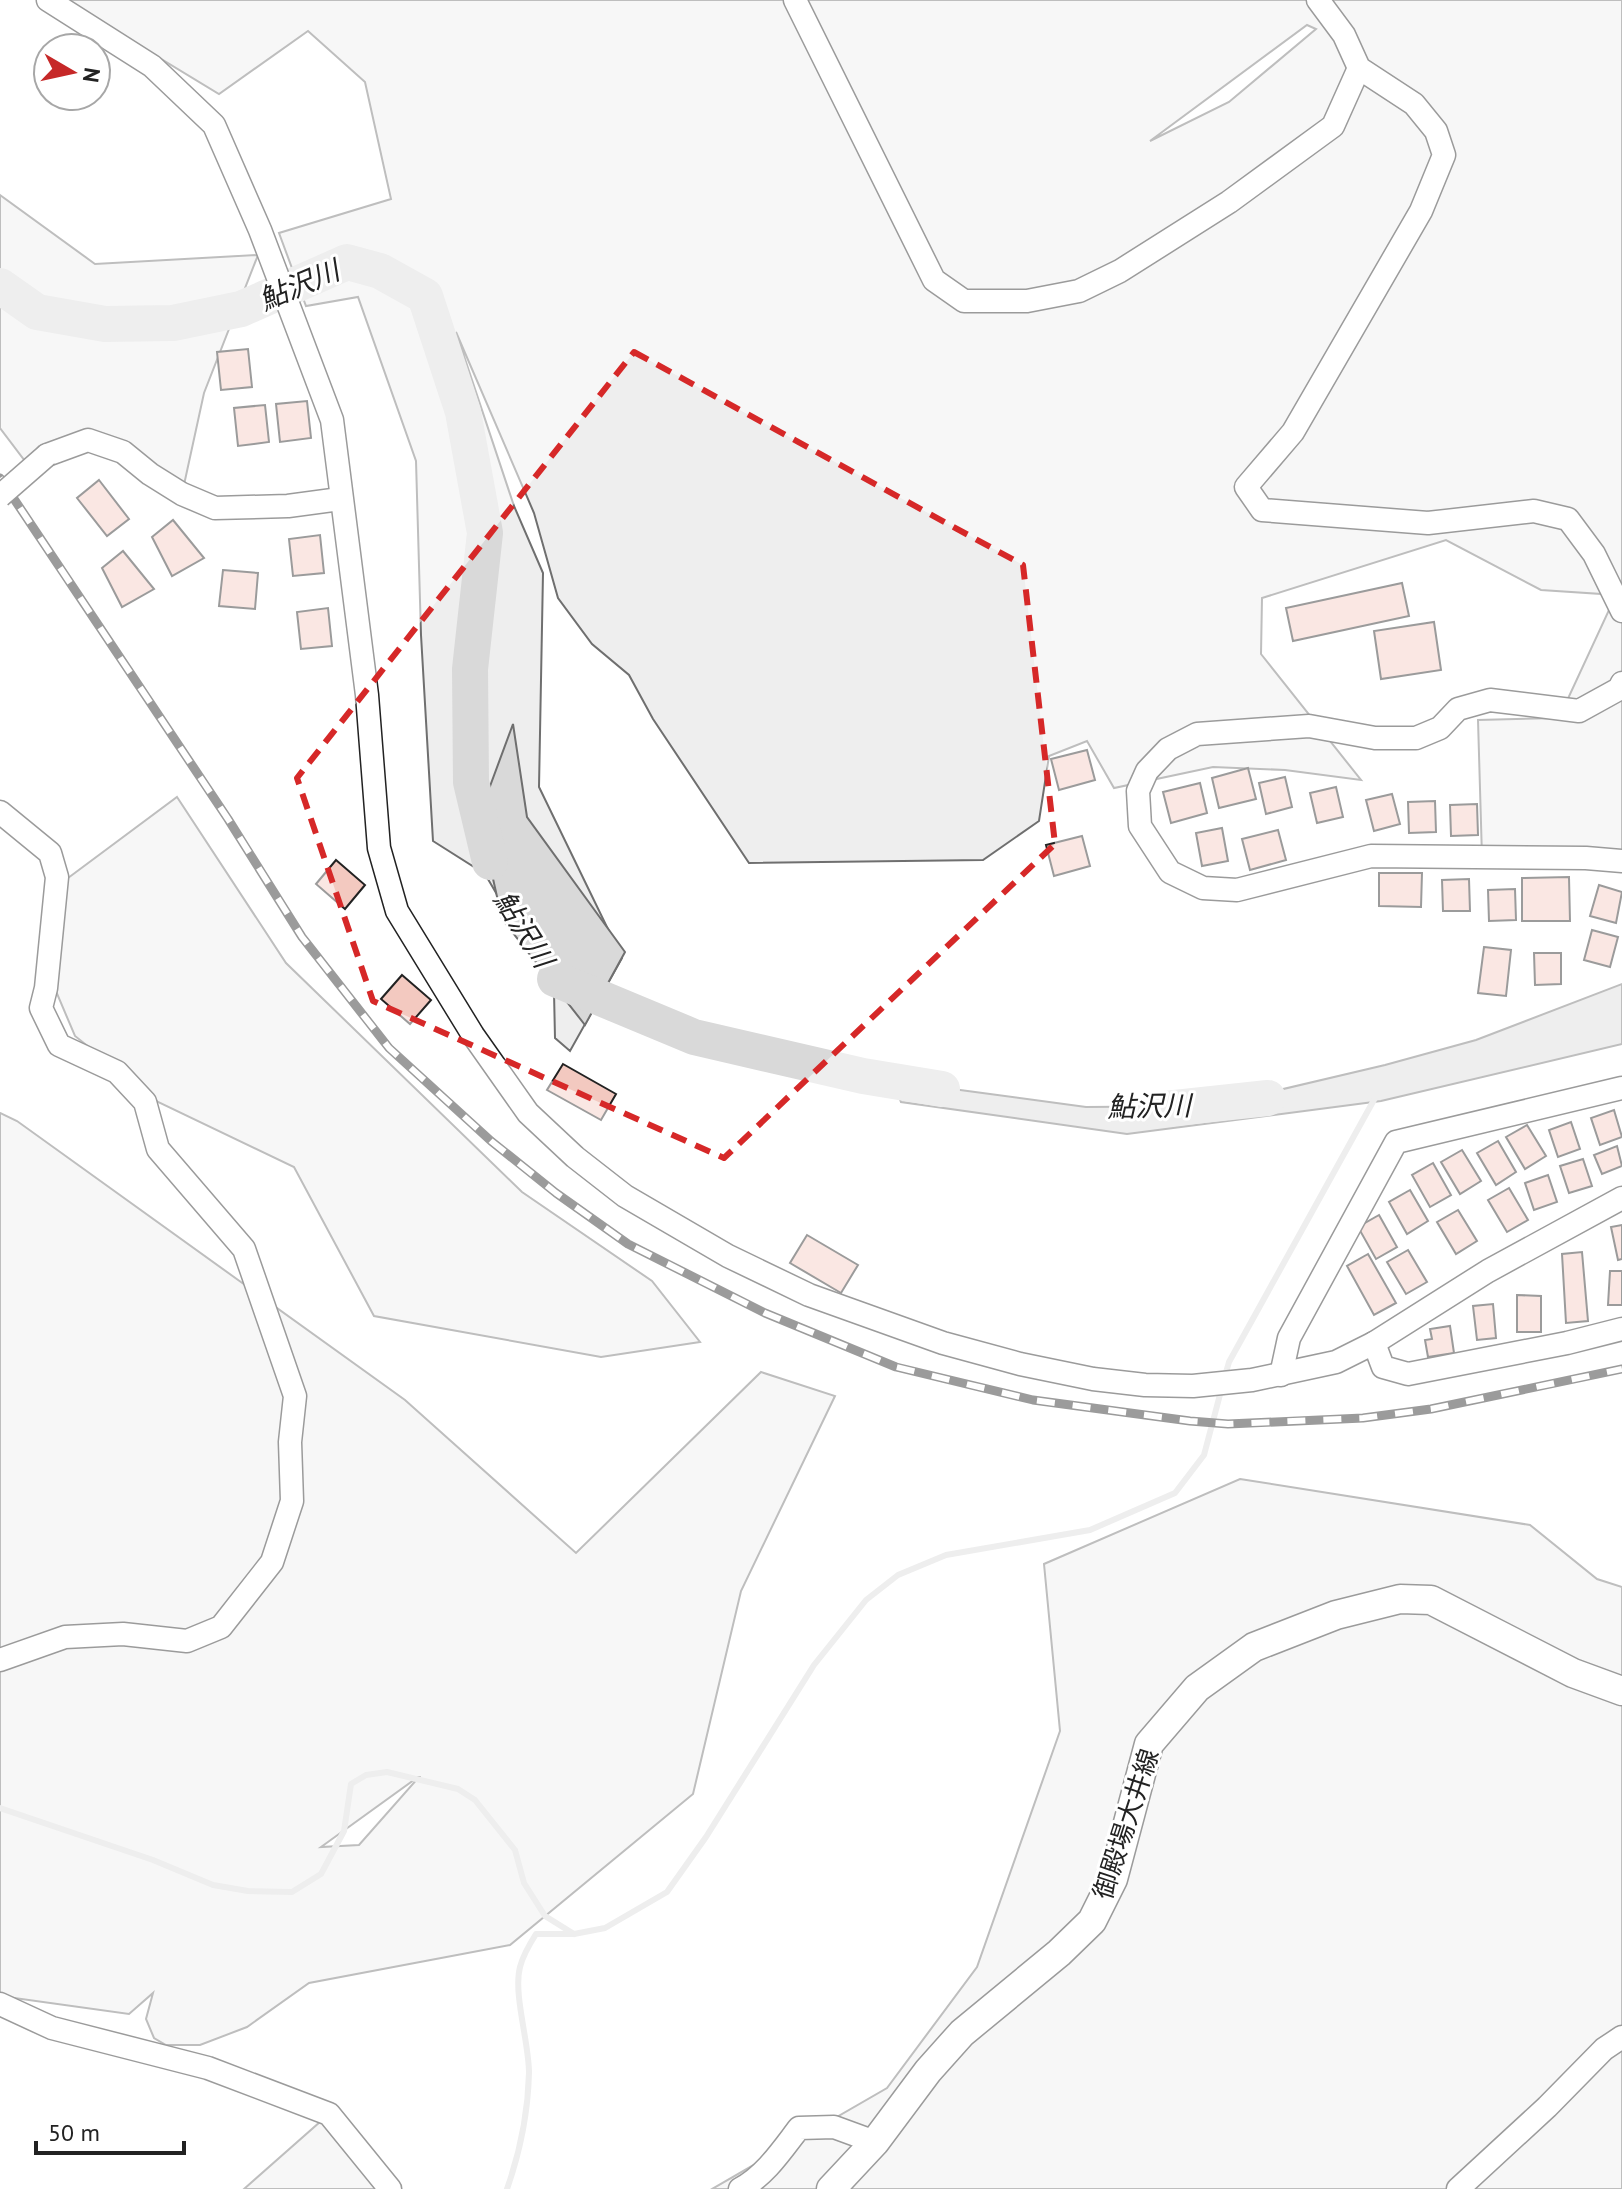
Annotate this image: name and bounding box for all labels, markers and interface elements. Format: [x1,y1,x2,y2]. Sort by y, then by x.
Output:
north arrow [32,32,112,112]
text: N [77,66,107,84]
water label: 鮎沢川 [253,250,347,318]
water label: 鮎沢川 [486,883,564,977]
water label: 鮎沢川 [1107,1086,1194,1125]
street label: 御殿場大井線 [1086,1745,1165,1903]
scale bar [36,2105,184,2155]
text: 50 m [48,2117,100,2148]

